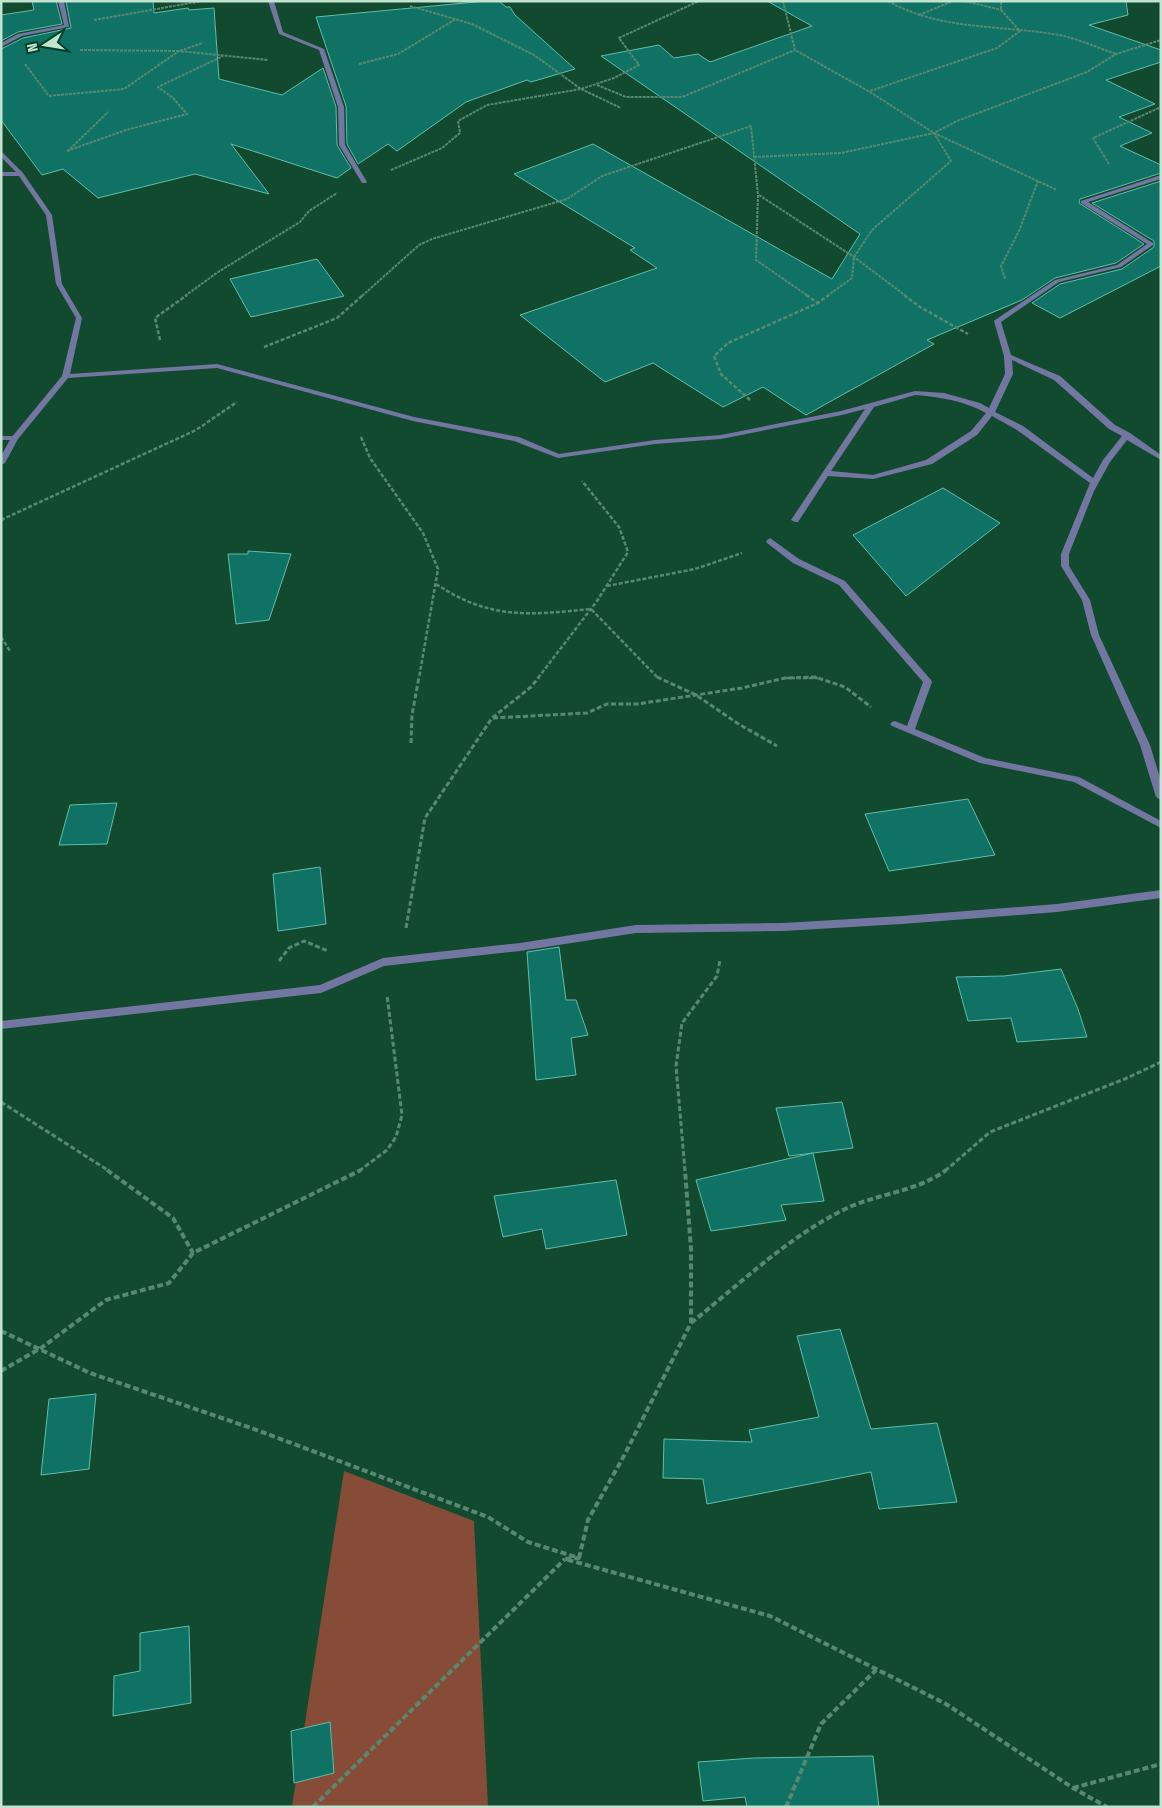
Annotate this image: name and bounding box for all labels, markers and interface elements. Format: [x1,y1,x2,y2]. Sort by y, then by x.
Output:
north arrow [20,20,70,70]
text: N [24,42,42,53]

